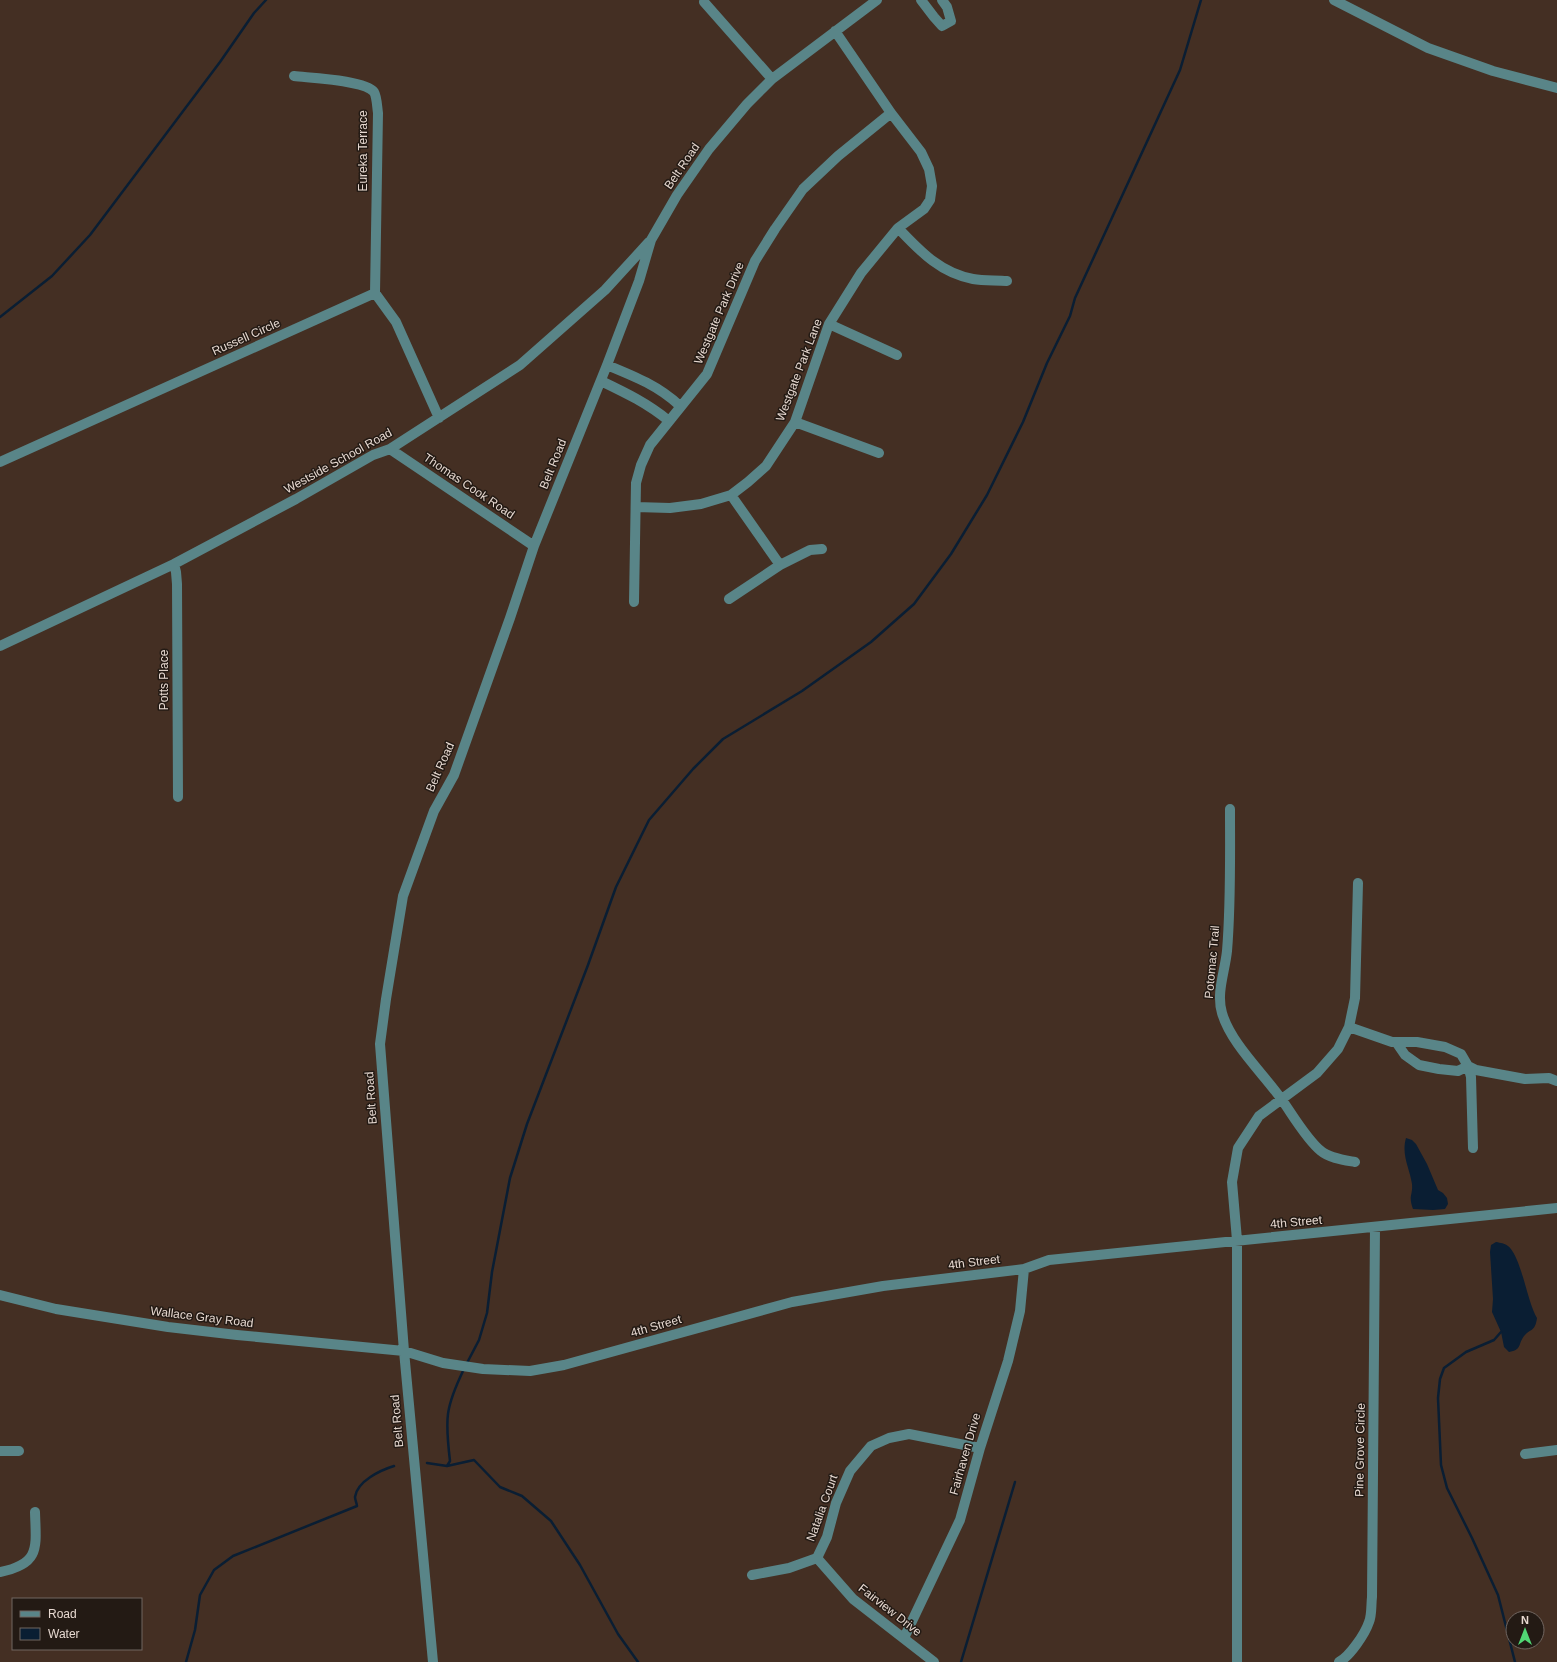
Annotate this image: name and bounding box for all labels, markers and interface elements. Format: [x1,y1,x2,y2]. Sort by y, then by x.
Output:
street label: Eureka Terrace [356,110,370,192]
street label: Belt Road [661,140,703,192]
street label: Westgate Park Drive [691,259,747,366]
street label: Russell Circle [210,316,283,358]
street label: Westgate Park Lane [773,317,825,423]
street label: Westside School Road [282,426,394,496]
street label: Belt Road [537,437,569,491]
street label: Thomas Cook Road [421,450,517,522]
street label: Potts Place [157,649,171,710]
street label: Belt Road [423,740,457,794]
street label: Potomac Trail [1202,925,1222,999]
street label: Belt Road [362,1071,380,1125]
street label: 4th Street [1269,1213,1323,1231]
street label: 4th Street [947,1252,1001,1272]
street label: Wallace Gray Road [150,1304,254,1330]
street label: 4th Street [629,1312,684,1340]
street label: Belt Road [388,1394,406,1448]
street label: Pine Grove Circle [1352,1403,1368,1497]
street label: Fairhaven Drive [947,1411,983,1497]
street label: Natalia Court [803,1472,841,1543]
street label: Fairview Drive [856,1581,925,1639]
legend [12,1598,142,1650]
text: Road [48,1607,77,1621]
north arrow [1505,1610,1545,1650]
text: N [1521,1614,1529,1626]
text: Water [48,1627,80,1641]

